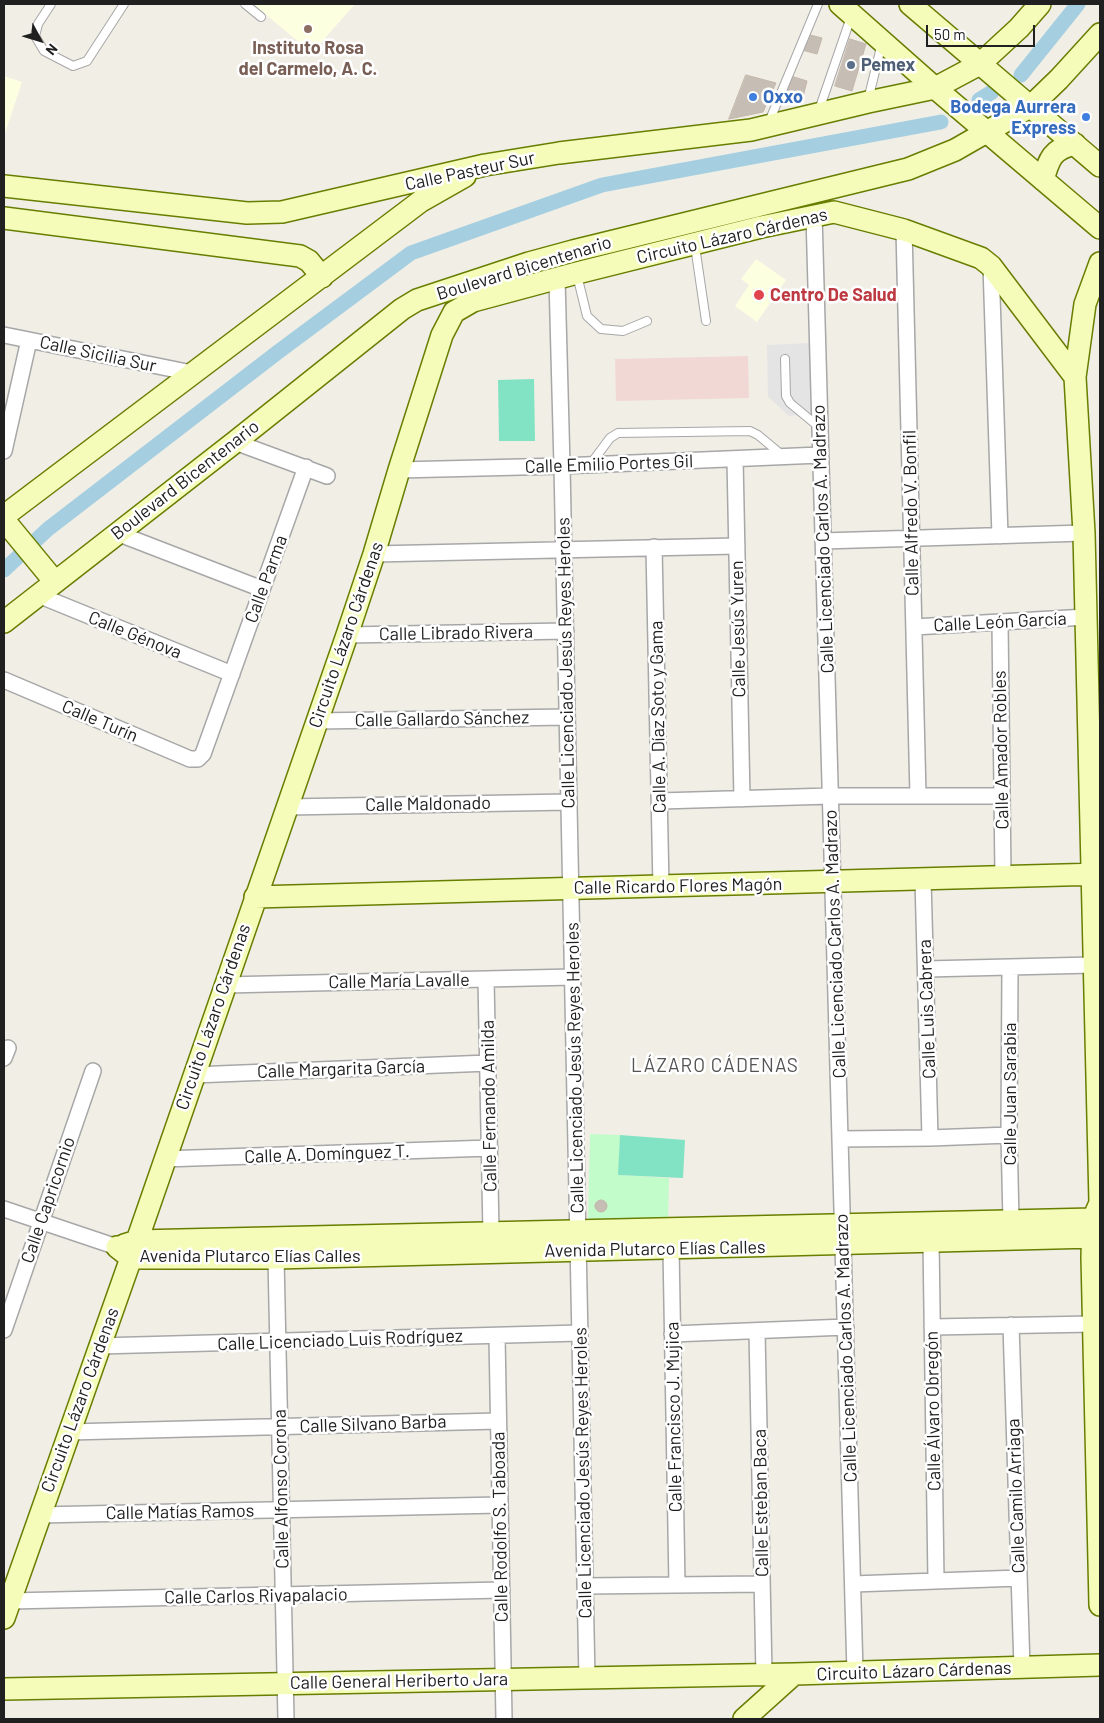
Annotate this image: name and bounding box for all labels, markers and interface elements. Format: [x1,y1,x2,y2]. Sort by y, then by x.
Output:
north arrow [15,15,65,65]
scale bar [929,15,1038,47]
marker: Instituto Rosa del Carmelo, A. C. [302,23,314,35]
text: 50 m [934,25,966,43]
place label: Instituto Rosa del Carmelo, A. C. [239,37,377,80]
text: N [43,41,62,59]
place label: Pemex [861,54,915,76]
marker: Pemex [845,59,857,71]
place label: Oxxo [763,86,803,108]
marker: Oxxo [747,91,759,103]
place label: Bodega Aurrera Express [950,96,1076,138]
marker: Bodega Aurrera Express [1080,111,1092,123]
street label: Calle Pasteur Sur [403,147,537,195]
street label: Circuito Lázaro Cárdenas [634,204,830,268]
street label: Boulevard Bicentenario [434,231,614,305]
place label: Centro De Salud [770,284,897,306]
marker: Centro De Salud [752,288,766,302]
street label: Calle Sicilia Sur [38,331,158,377]
street label: Calle Licenciado Carlos A. Madrazo [808,404,838,674]
street label: Boulevard Bicentenario [107,415,263,545]
street label: Calle Alfredo V. Bonfil [899,430,923,596]
street label: Calle Emilio Portes Gil [524,450,694,478]
street label: Calle Licenciado Jesús Reyes Heroles [553,517,579,809]
street label: Calle Parma [240,532,292,626]
street label: Circuito Lázaro Cárdenas [304,539,388,731]
street label: Calle Jesús Yuren [726,560,750,698]
street label: Calle Génova [85,607,185,663]
street label: Calle León García [933,608,1067,636]
street label: Calle A. Díaz Soto y Gama [646,620,670,814]
street label: Calle Librado Rivera [379,621,533,645]
street label: Calle Amador Robles [989,670,1013,830]
street label: Calle Turín [59,695,141,747]
street label: Calle Gallardo Sánchez [355,707,529,731]
street label: Calle Maldonado [365,792,491,816]
street label: Calle Licenciado Carlos A. Madrazo [820,809,850,1079]
street label: Calle Ricardo Flores Magón [573,873,783,899]
street label: Circuito Lázaro Cárdenas [171,921,255,1113]
street label: Calle Licenciado Jesús Reyes Heroles [562,922,588,1214]
street label: Calle Luis Cabrera [914,939,940,1079]
street label: Calle María Lavalle [328,969,470,993]
street label: Calle Fernando Amilda [477,1020,501,1192]
street label: Calle Juan Sarabia [999,1022,1021,1166]
street label: Calle Margarita García [257,1055,425,1083]
district label: LÁZARO CÁDENAS [629,1055,801,1077]
street label: Calle Capricornio [16,1134,80,1266]
street label: Calle A. Domínguez T. [244,1140,410,1168]
street label: Calle Licenciado Carlos A. Madrazo [831,1213,861,1483]
street label: Avenida Plutarco Elías Calles [544,1236,766,1262]
street label: Avenida Plutarco Elías Calles [139,1245,361,1267]
street label: Circuito Lázaro Cárdenas [36,1305,124,1495]
street label: Calle Francisco J. Mujica [662,1321,686,1513]
street label: Calle Licenciado Luis Rodríguez [217,1325,463,1355]
street label: Calle Licenciado Jesús Reyes Heroles [570,1327,596,1619]
street label: Calle Álvaro Obregón [921,1331,945,1491]
street label: Calle Alfonso Corona [269,1409,293,1569]
street label: Calle Silvano Barba [299,1411,447,1437]
street label: Calle Camilo Arriaga [1002,1418,1030,1574]
street label: Calle Esteban Baca [749,1429,773,1577]
street label: Calle Rodolfo S. Taboada [488,1431,512,1623]
street label: Calle Matías Ramos [105,1500,255,1524]
street label: Calle Carlos Rivapalacio [164,1584,348,1608]
street label: Circuito Lázaro Cárdenas [816,1657,1012,1685]
street label: Calle General Heriberto Jara [290,1668,508,1694]

